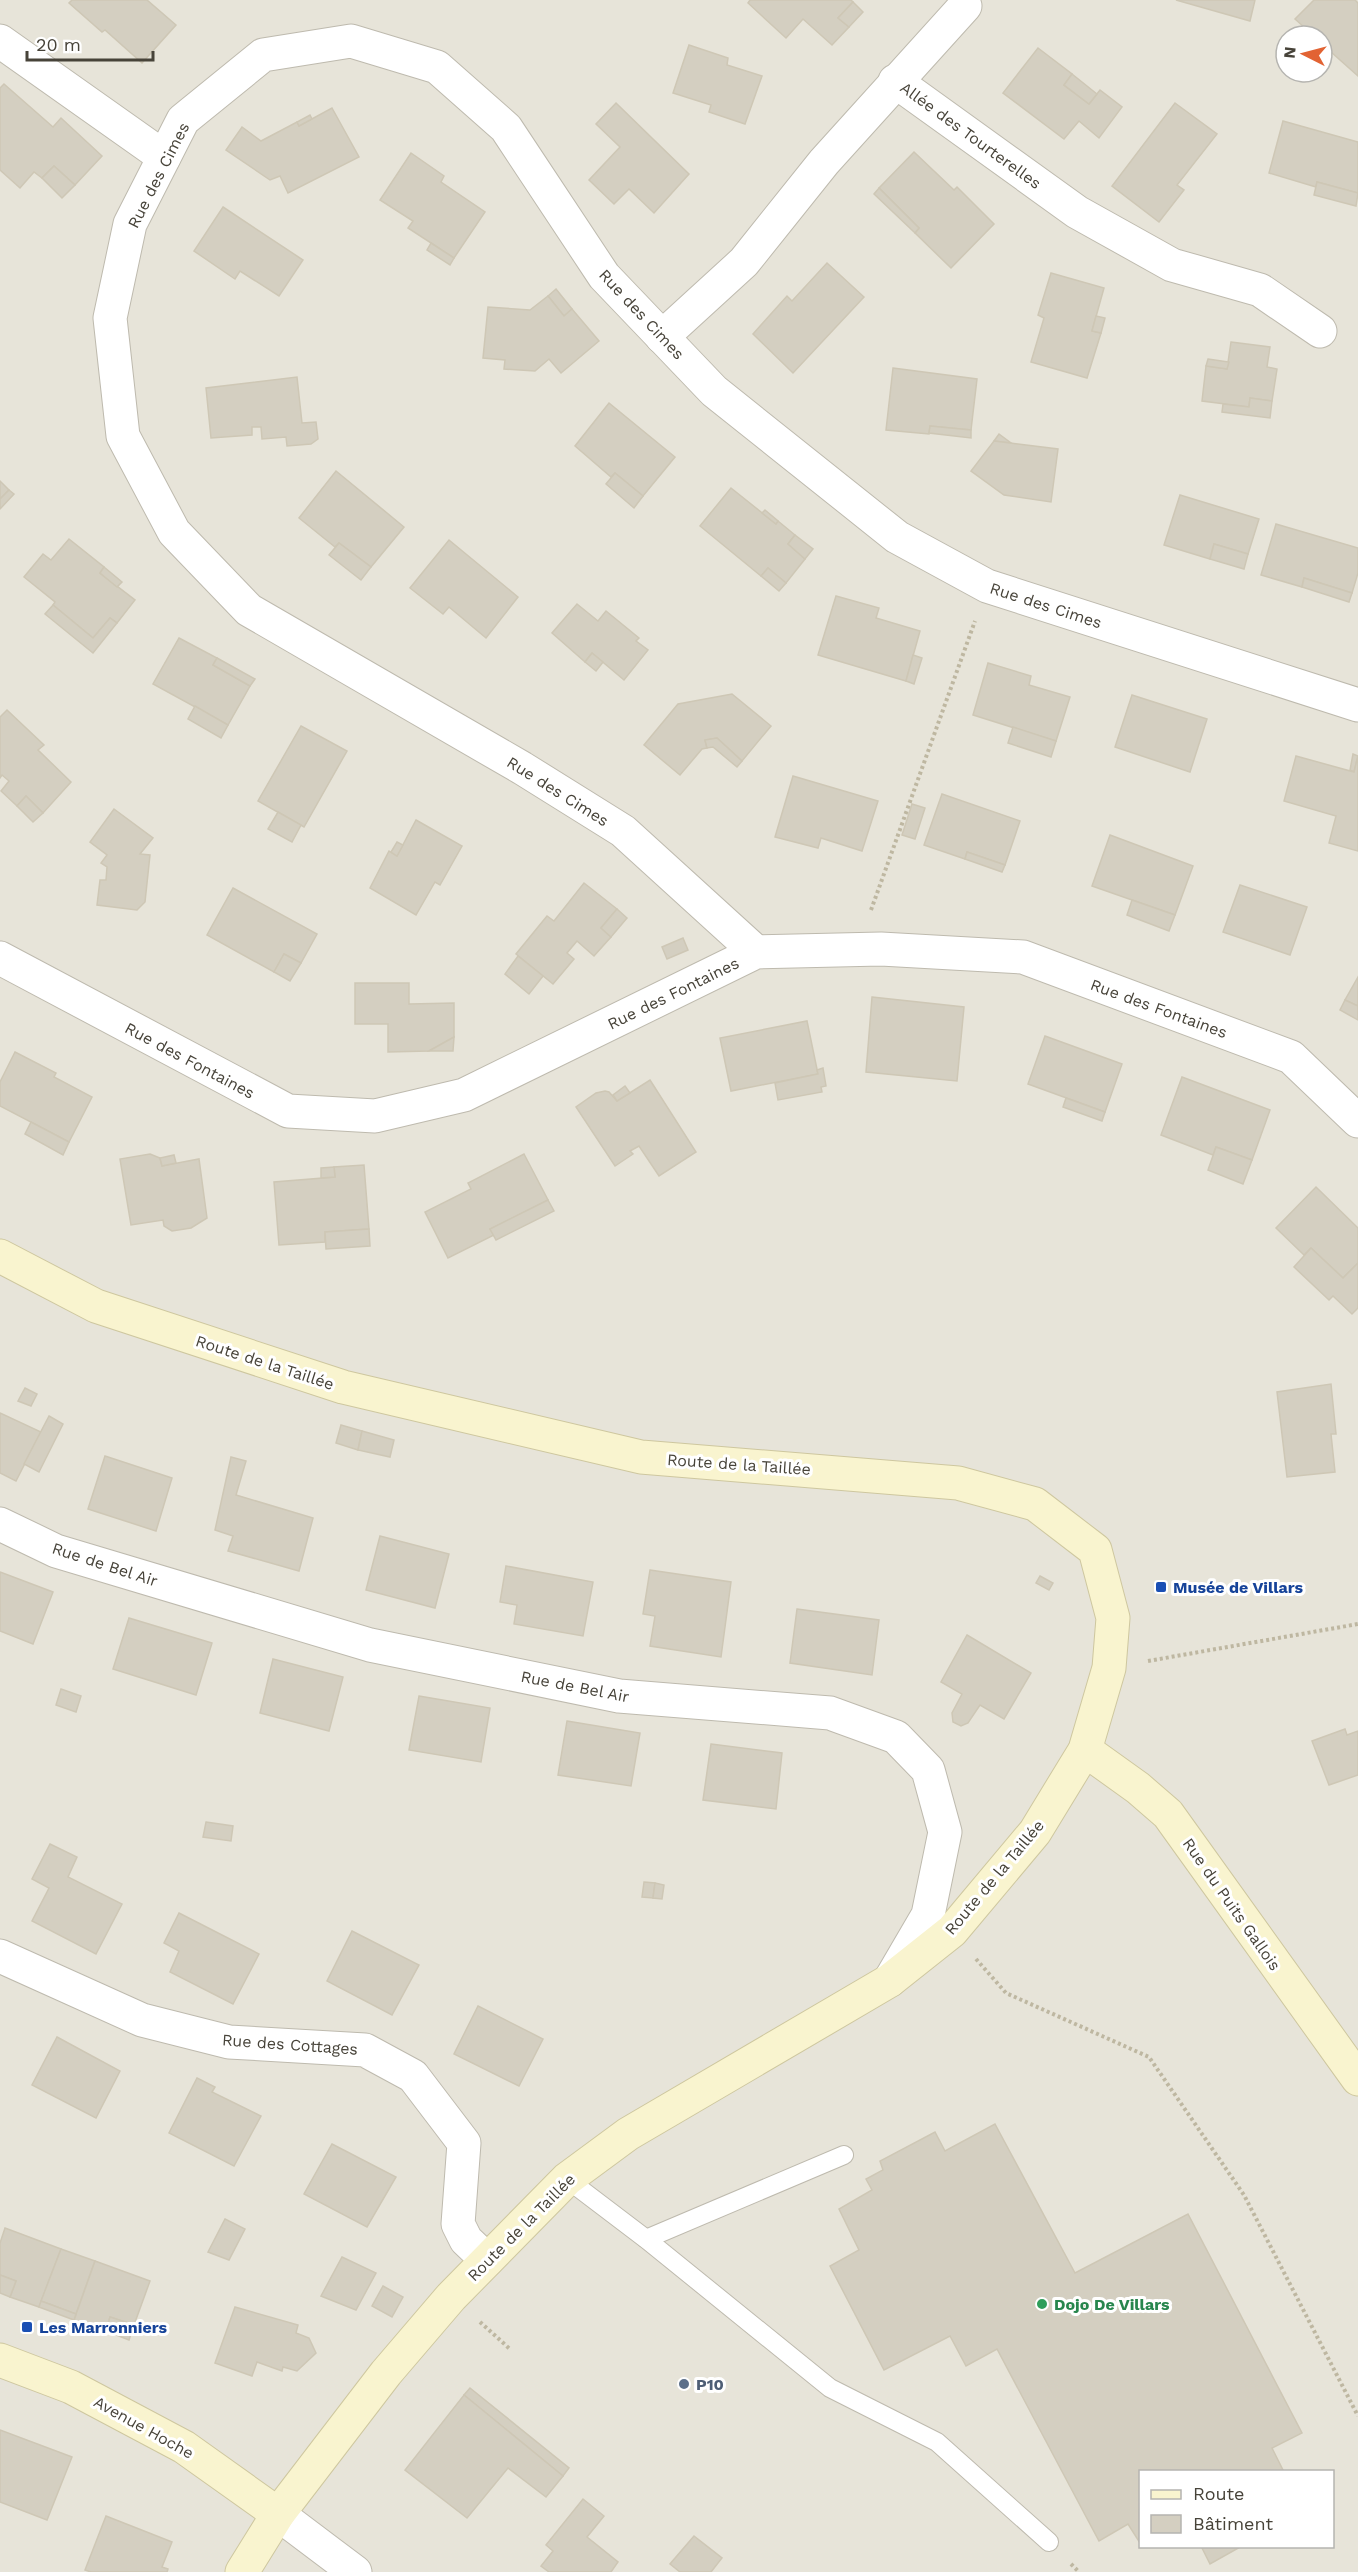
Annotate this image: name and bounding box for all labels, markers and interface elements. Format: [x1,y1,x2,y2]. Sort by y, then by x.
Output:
scale bar [27,24,153,62]
north arrow [1274,24,1334,84]
text: 20 m [36,34,81,55]
text: N [1280,46,1300,59]
street label: Allée des Tourterelles [897,78,1045,193]
street label: Rue des Cimes [124,119,193,231]
street label: Rue des Cimes [595,265,688,363]
street label: Rue des Cimes [988,578,1104,632]
street label: Rue des Cimes [503,753,612,830]
street label: Rue des Fontaines [604,953,742,1034]
street label: Rue des Fontaines [1088,975,1230,1042]
street label: Rue des Fontaines [122,1018,258,1103]
street label: Route de la Taillée [193,1331,336,1394]
street label: Route de la Taillée [666,1450,812,1479]
street label: Rue de Bel Air [50,1538,160,1591]
place label: Musée de Villars [1173,1578,1304,1597]
marker: Musée de Villars [1154,1580,1168,1594]
street label: Rue de Bel Air [519,1667,631,1706]
street label: Route de la Taillée [941,1816,1048,1939]
street label: Rue du Puits Gallois [1179,1834,1285,1974]
street label: Rue des Cottages [221,2030,359,2059]
street label: Route de la Taillée [464,2170,579,2285]
place label: Dojo De Villars [1054,2295,1170,2314]
marker: Dojo De Villars [1035,2297,1049,2311]
place label: Les Marronniers [39,2318,167,2337]
marker: Les Marronniers [20,2320,34,2334]
place label: P10 [696,2375,724,2394]
marker: P10 [677,2377,691,2391]
street label: Avenue Hoche [90,2392,197,2463]
legend [1139,2470,1334,2548]
text: Route [1193,2483,1245,2504]
text: Bâtiment [1193,2513,1273,2534]

